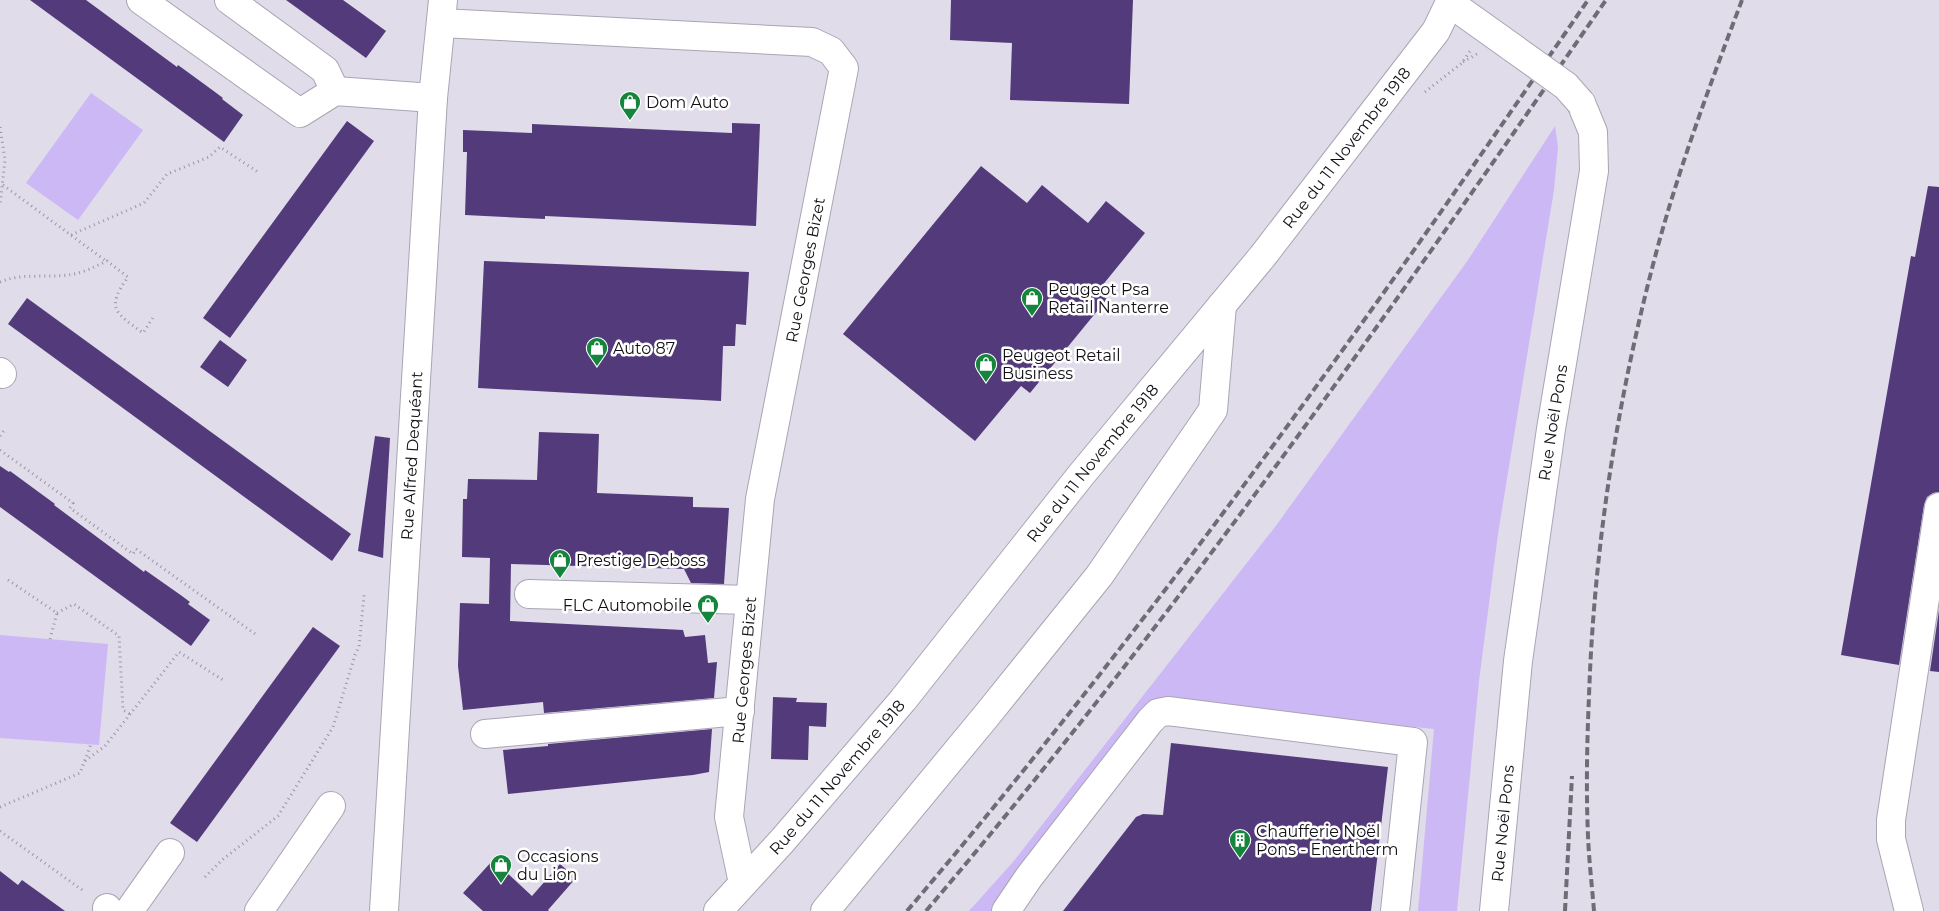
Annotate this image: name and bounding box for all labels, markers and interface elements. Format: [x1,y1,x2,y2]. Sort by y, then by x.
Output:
street label: Rue du 11 Novembre 1918 [1279,64,1415,232]
shop icon: Dom Auto [618,90,642,121]
place label: Dom Auto [646,93,729,112]
street label: Rue Georges Bizet [782,195,829,344]
place label: Peugeot Psa Retail Nanterre [1048,280,1169,317]
shop icon: Peugeot Psa Retail Nanterre [1020,286,1044,317]
shop icon: Auto 87 [585,336,609,367]
place label: Auto 87 [613,339,675,358]
place label: Peugeot Retail Business [1002,346,1121,383]
shop icon: Peugeot Retail Business [974,352,998,383]
street label: Rue Noël Pons [1535,363,1572,482]
street label: Rue Alfred Dequéant [397,370,427,541]
street label: Rue du 11 Novembre 1918 [1023,380,1163,546]
shop icon: Prestige Deboss [548,548,572,579]
place label: Prestige Deboss [576,551,706,570]
shop icon: FLC Automobile [696,593,720,624]
street label: Rue Georges Bizet [729,595,760,744]
place label: FLC Automobile [563,596,692,615]
street label: Rue du 11 Novembre 1918 [765,696,909,859]
street label: Rue Noël Pons [1488,764,1518,883]
place label: Chaufferie Noël Pons - Enertherm [1256,822,1399,859]
building icon: Chaufferie Noël Pons - Enertherm [1228,828,1252,859]
place label: Occasions du Lion [517,847,599,884]
shop icon: Occasions du Lion [489,853,513,884]

